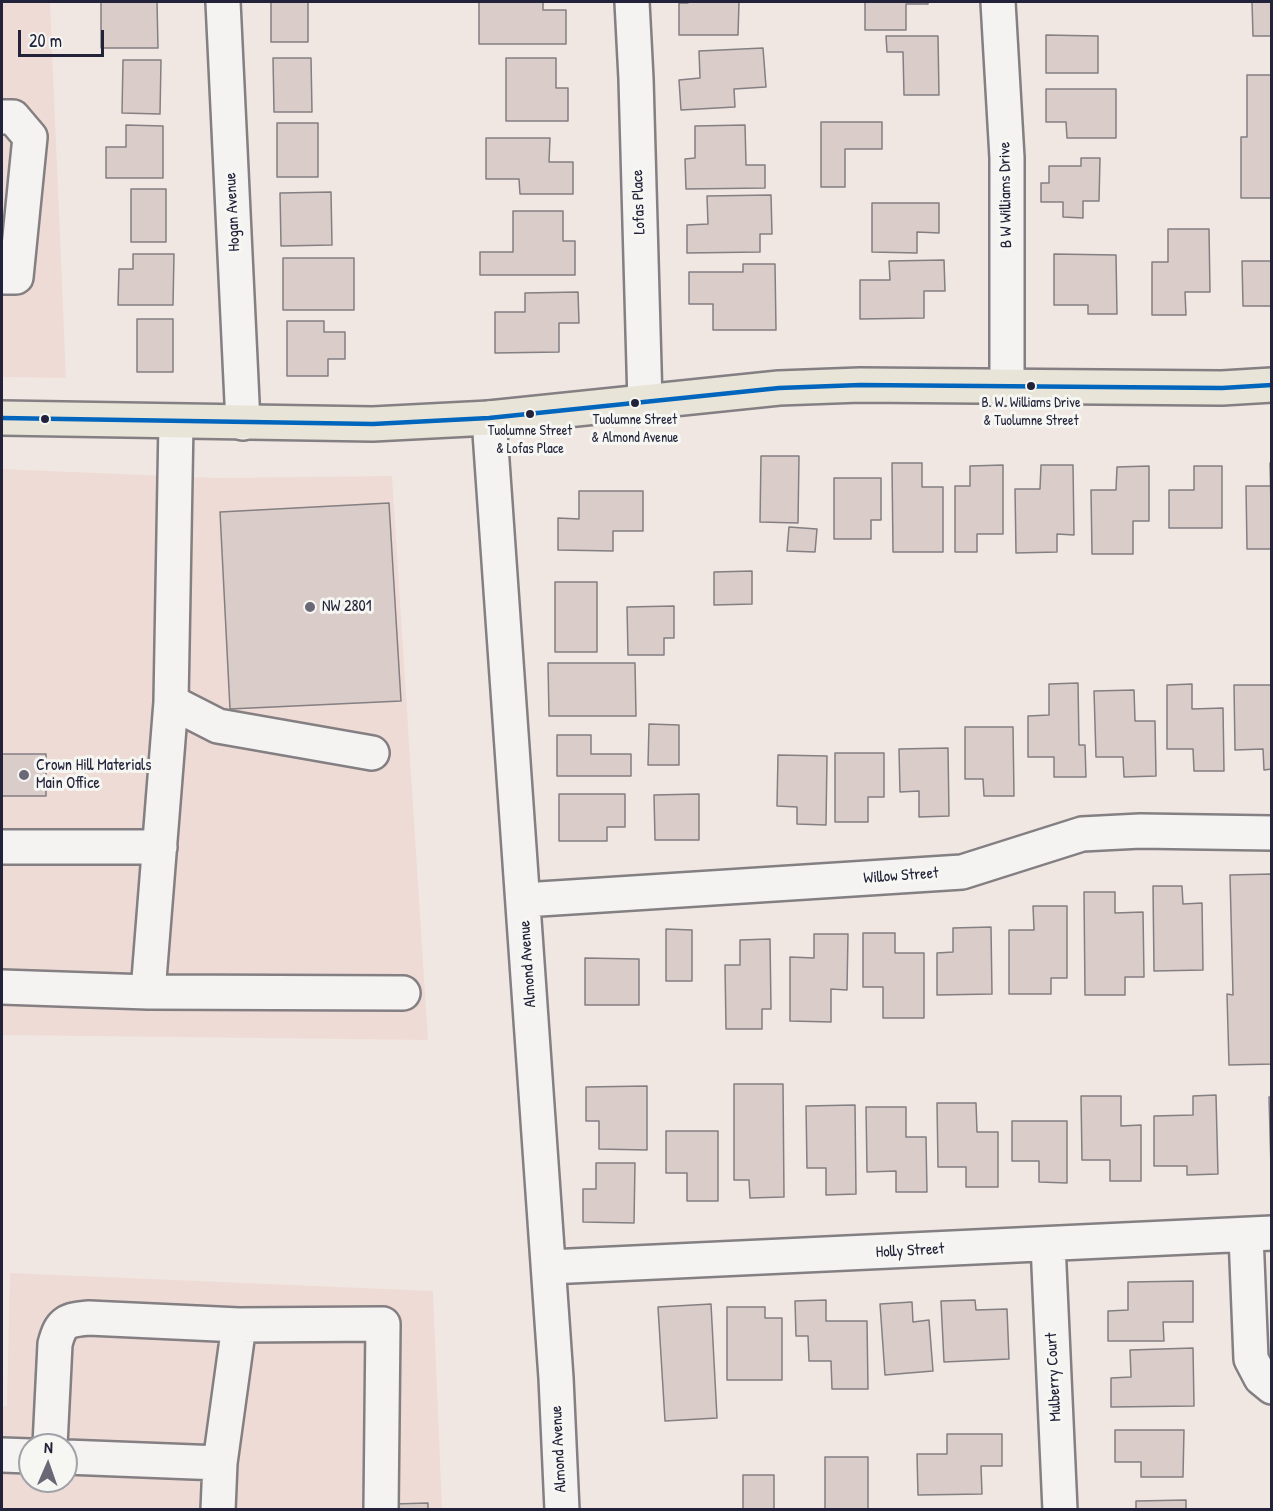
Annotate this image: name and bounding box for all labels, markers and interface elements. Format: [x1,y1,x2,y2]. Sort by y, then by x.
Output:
scale bar [21,18,106,56]
text: 20 m [29,28,62,53]
street label: B W Williams Drive [995,142,1017,248]
street label: Lofas Place [628,169,650,235]
street label: Hogan Avenue [221,172,245,252]
marker: B. W. Williams Drive & Tuolumne Street [1025,380,1037,392]
place label: B. W. Williams Drive & Tuolumne Street [981,395,1081,428]
marker: Tuolumne Street & Almond Avenue [629,397,641,409]
marker: Tuolumne Street & Lofas Place [524,408,536,420]
place label: Tuolumne Street & Almond Avenue [592,412,678,444]
unlabelled marker [39,413,51,425]
place label: Tuolumne Street & Lofas Place [488,423,572,455]
place label: NW 2801 [322,597,371,617]
marker: NW 2801 [303,600,317,614]
place label: Crown Hill Materials Main Office [36,756,151,794]
marker: Crown Hill Materials Main Office [17,768,31,782]
street label: Willow Street [863,864,939,888]
street label: Almond Avenue [515,920,541,1008]
street label: Holly Street [875,1240,945,1262]
street label: Mulberry Court [1042,1332,1066,1422]
street label: Almond Avenue [547,1405,571,1493]
north arrow [18,1433,78,1493]
text: N [44,1436,53,1458]

